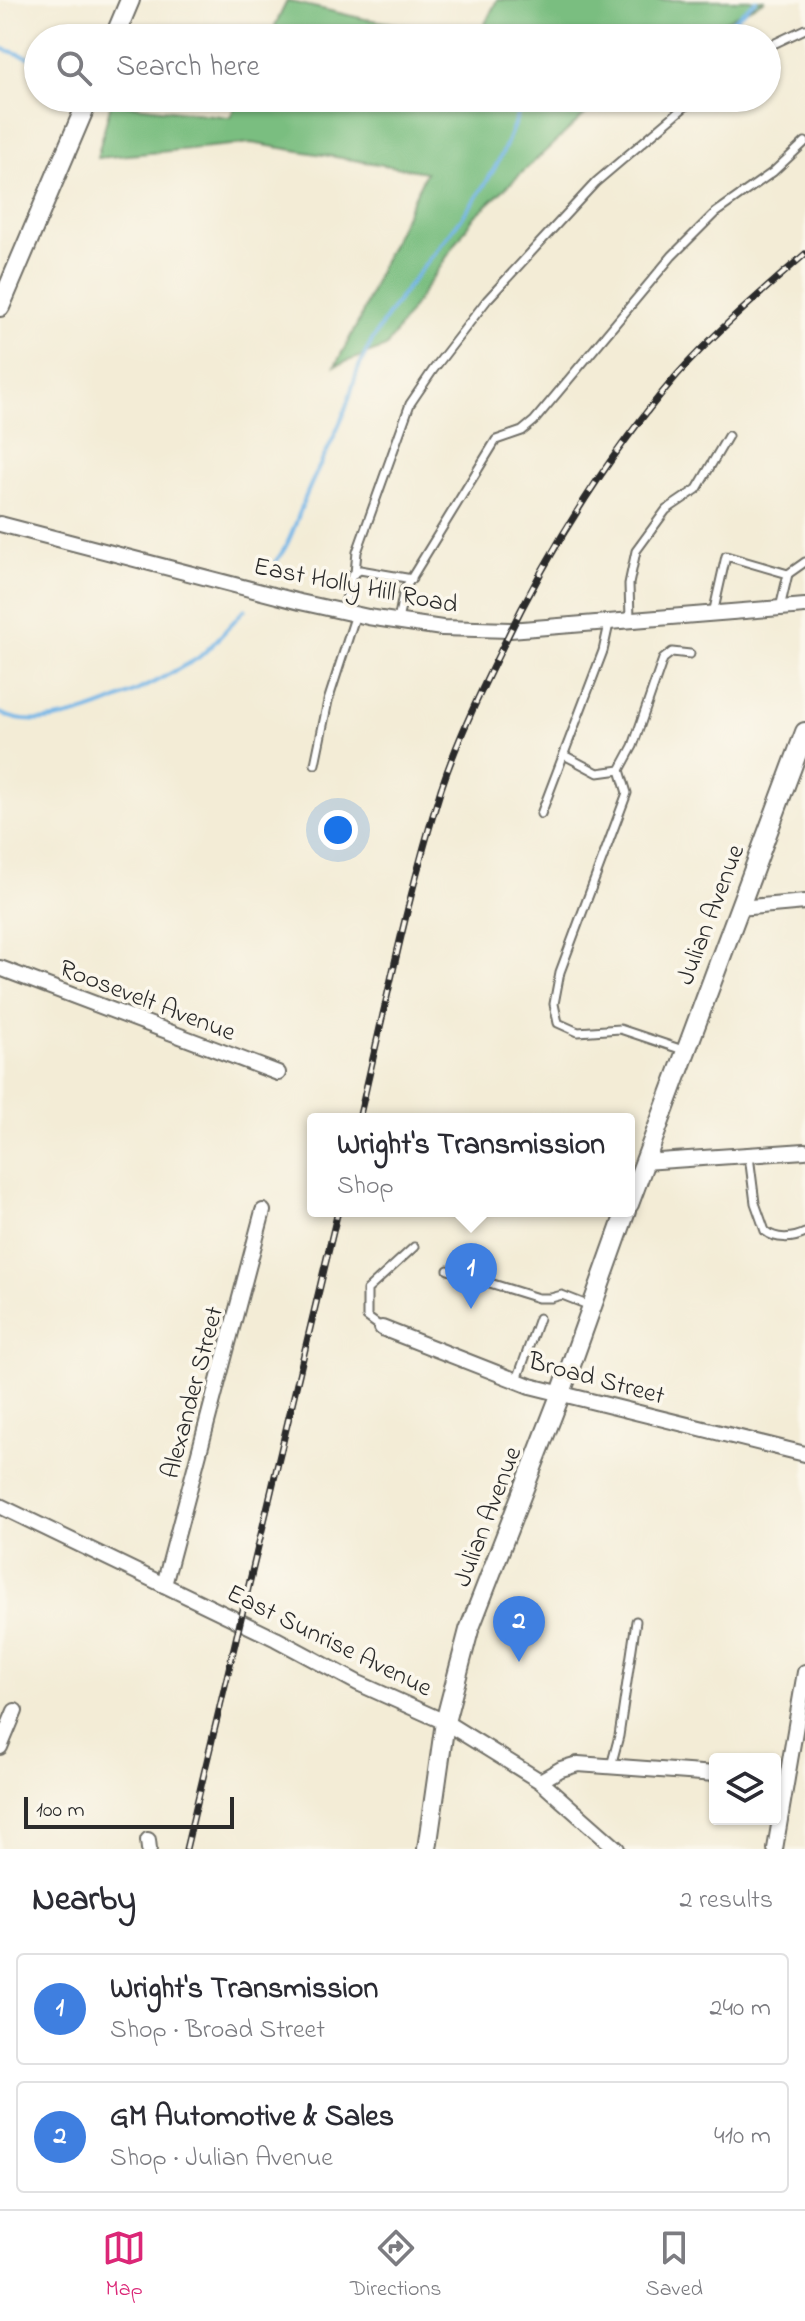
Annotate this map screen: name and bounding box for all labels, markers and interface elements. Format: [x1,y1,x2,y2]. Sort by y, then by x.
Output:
search box [24,24,781,112]
icon: search [52,46,96,90]
text: Search here [116,46,260,90]
street label: East Holly Hill Road [250,549,461,625]
your location [318,810,358,850]
street label: Julian Avenue [668,839,756,991]
street label: Roosevelt Avenue [53,951,241,1053]
popup [307,1113,635,1217]
text: Wright's Transmission [337,1124,605,1168]
text: Shop [337,1168,394,1206]
pin: 1 [445,1243,497,1309]
street label: Alexander Street [153,1302,235,1483]
street label: Broad Street [523,1343,669,1416]
street label: Julian Avenue [445,1441,533,1593]
street label: East Sunrise Avenue [219,1575,438,1708]
pin: 2 [493,1596,545,1662]
map controls [709,1753,781,1825]
button: layers [709,1753,781,1825]
scale bar [24,1793,234,1829]
text: 100 m [36,1795,85,1827]
text: Nearby [32,1876,136,1926]
text: 2 results [680,1882,773,1920]
text: Wright's Transmission [110,1968,378,2012]
text: 1 [56,1990,64,2028]
text: 240 m [709,1990,771,2028]
text: Shop · Broad Street [110,2012,325,2050]
text: GM Automotive & Sales [110,2096,394,2140]
text: 2 [54,2118,66,2156]
text: 410 m [714,2118,771,2156]
text: Shop · Julian Avenue [110,2140,333,2178]
tab: Map [102,2226,146,2306]
tab: Directions [350,2226,441,2306]
tab: Saved [646,2226,703,2306]

